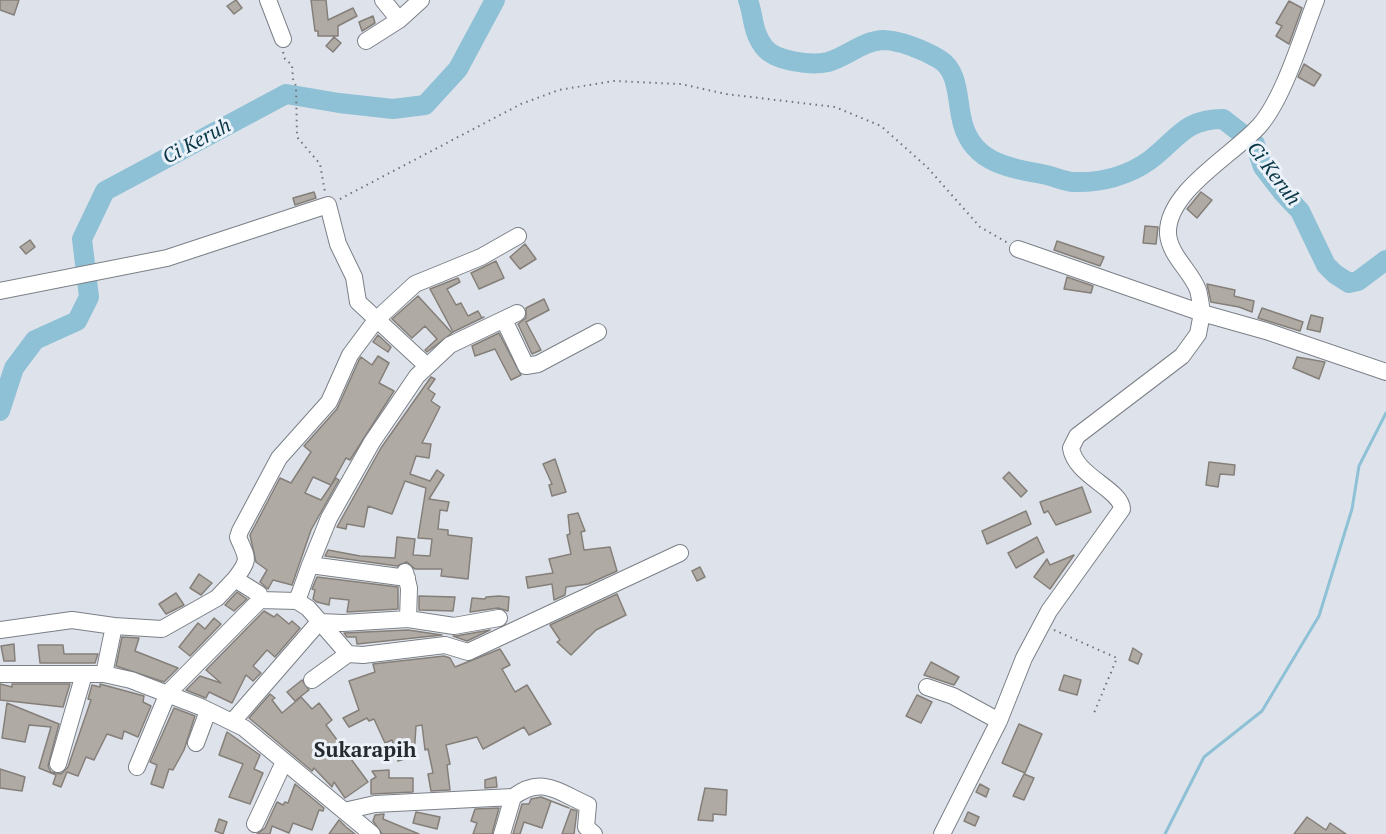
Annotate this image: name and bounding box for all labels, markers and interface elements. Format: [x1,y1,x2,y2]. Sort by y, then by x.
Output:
water label: Ci Keruh [159,114,235,170]
water label: Ci Keruh [1241,137,1305,211]
district label: Sukarapih [314,738,416,764]

